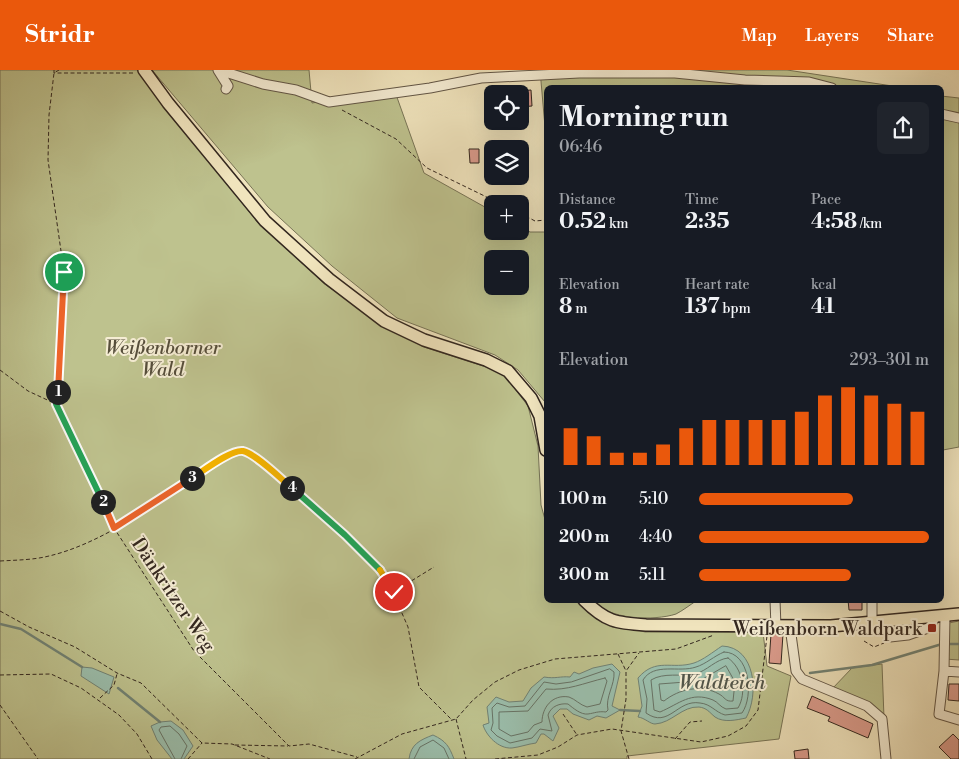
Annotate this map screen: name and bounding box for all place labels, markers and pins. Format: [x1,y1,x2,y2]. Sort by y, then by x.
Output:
pin [43,251,85,293]
pin: 1 [46,380,70,404]
pin: 3 [180,466,204,490]
pin: 4 [280,476,304,500]
pin: 2 [90,490,116,514]
pin [373,571,415,613]
place label: Weißenborn Waldpark [732,617,923,641]
marker: Weißenborn Waldpark [926,622,938,634]

